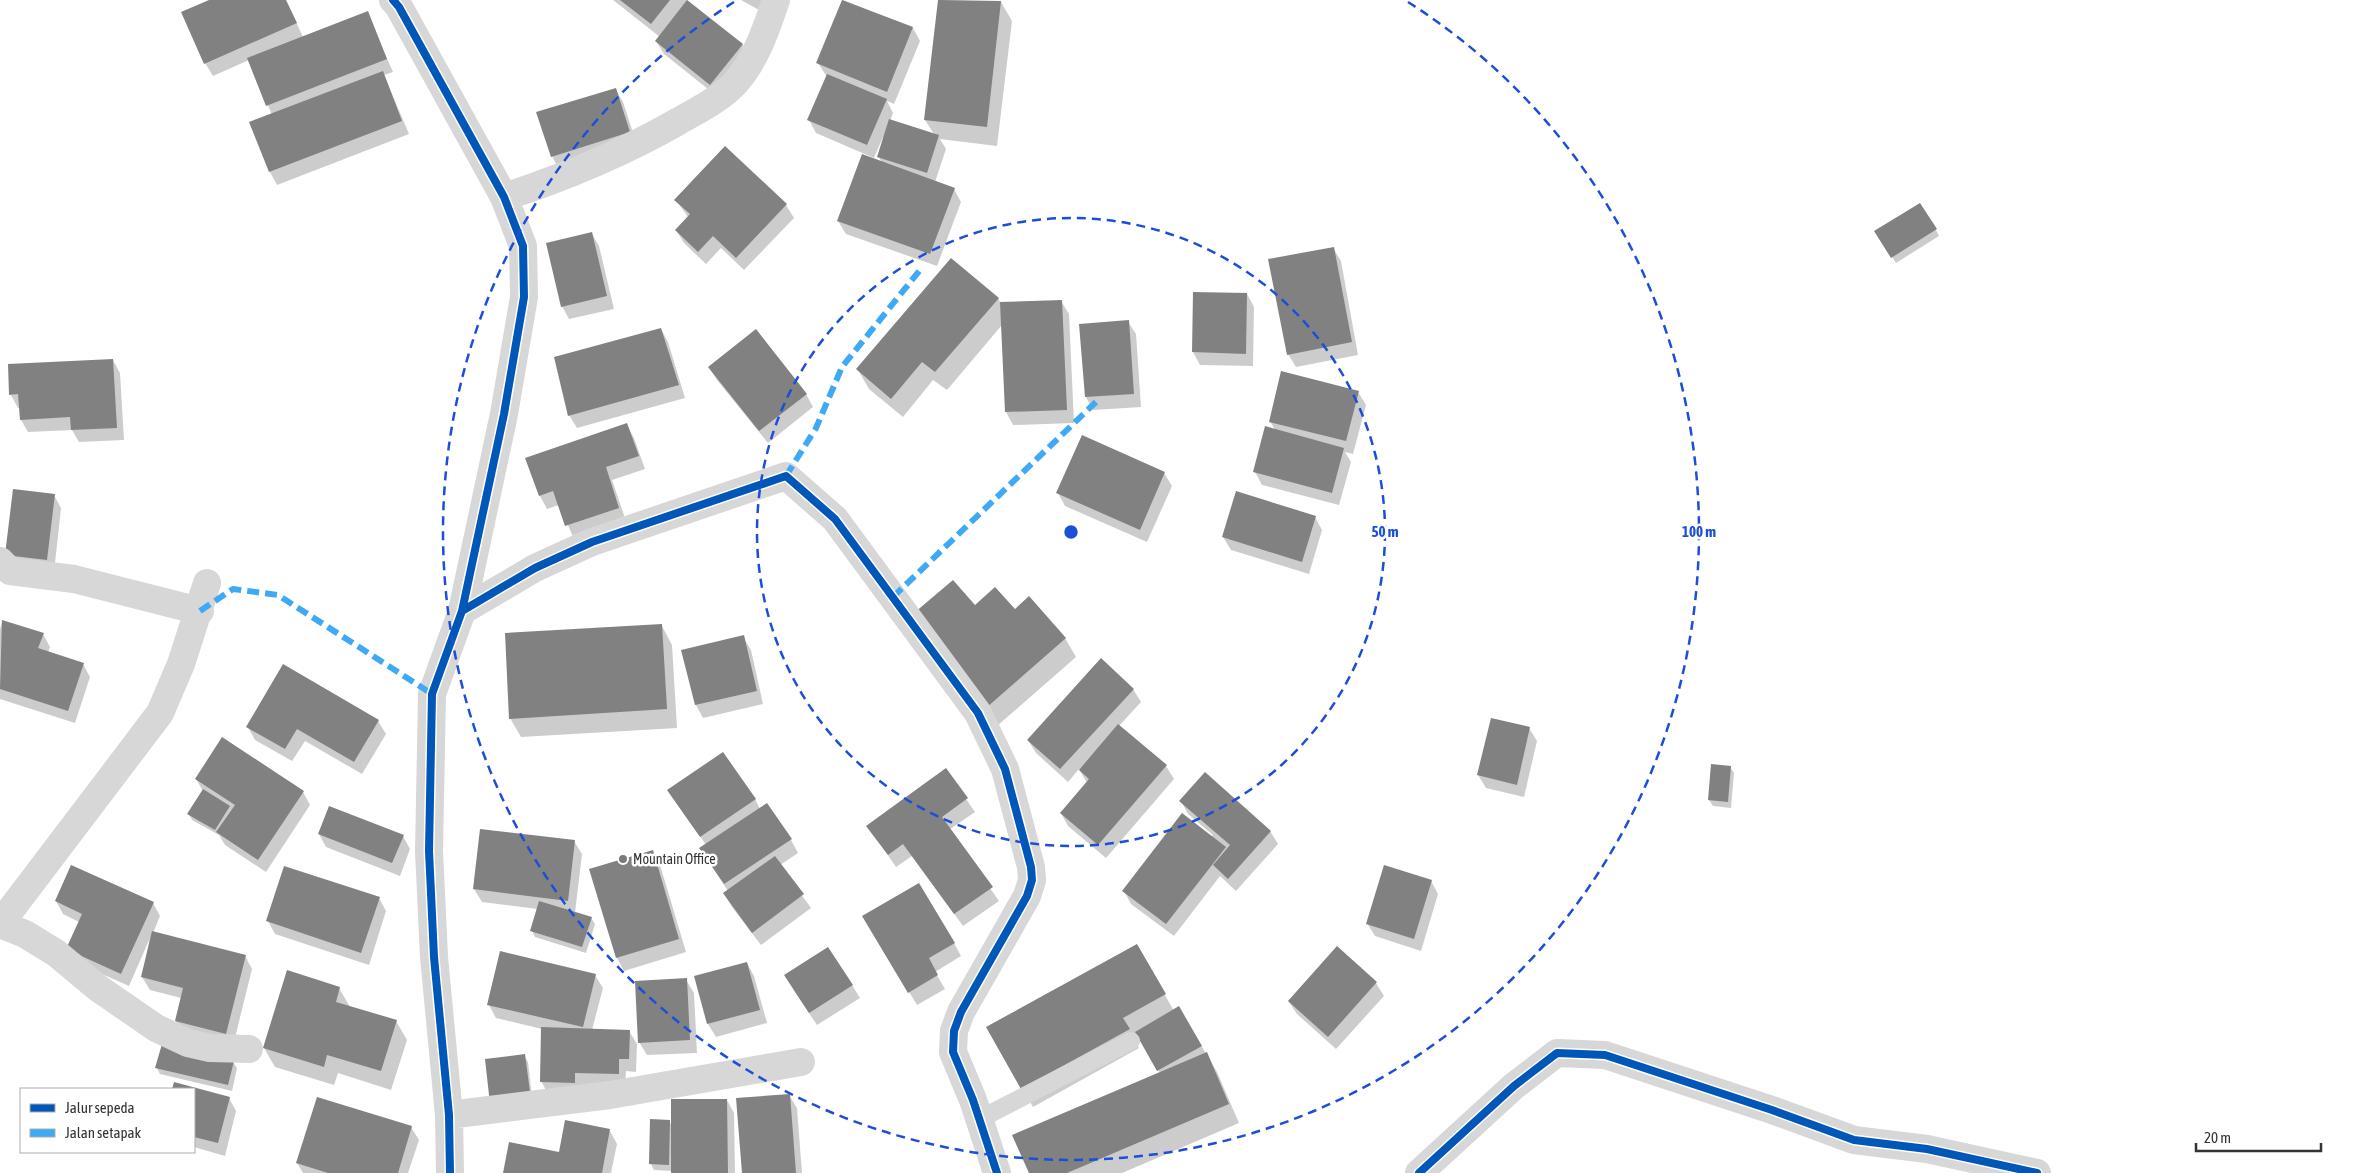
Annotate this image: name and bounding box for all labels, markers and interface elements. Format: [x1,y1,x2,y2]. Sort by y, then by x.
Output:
centre of rings [1062,523,1080,541]
text: 50 m [1372,523,1399,540]
text: 100 m [1682,523,1716,540]
place label: Mountain Office [633,851,716,867]
marker: Mountain Office [617,853,629,865]
legend [20,1088,195,1153]
text: Jalur sepeda [65,1099,135,1116]
scale bar [2196,1120,2321,1152]
text: Jalan setapak [65,1124,142,1141]
text: 20 m [2204,1129,2231,1146]

